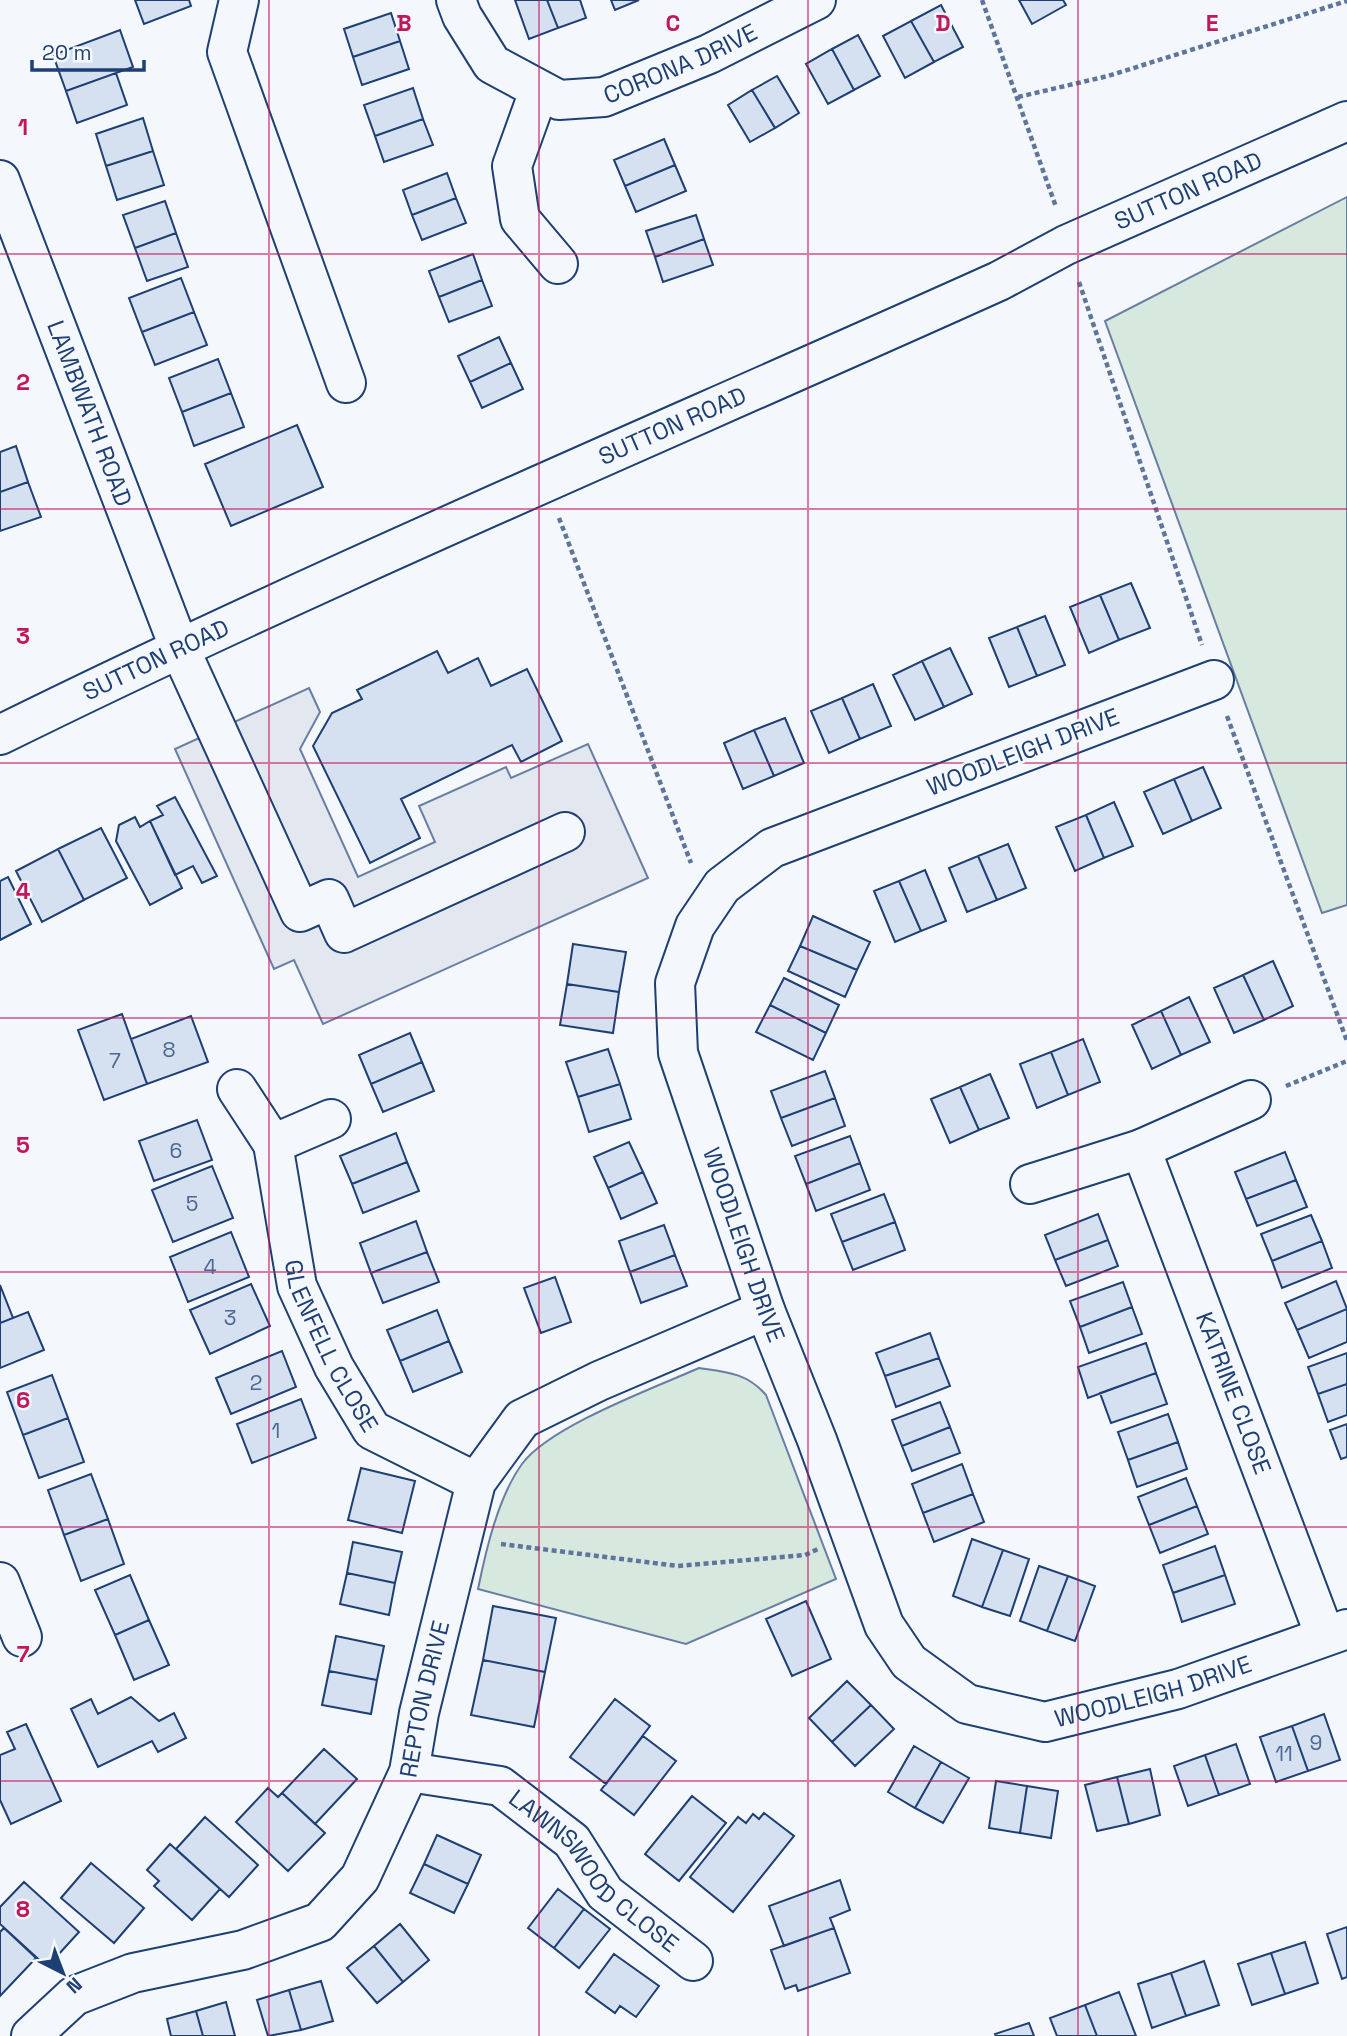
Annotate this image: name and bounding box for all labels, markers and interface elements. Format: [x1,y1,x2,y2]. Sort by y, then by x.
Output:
text: B [396,8,412,38]
text: D [935,8,951,38]
text: E [1206,8,1218,38]
street label: CORONA DRIVE [597,15,761,107]
scale bar [32,28,144,72]
text: 20 m [42,39,92,66]
text: 1 [18,112,28,142]
street label: SUTTON ROAD [1109,144,1267,237]
street label: LAMBWATH ROAD [40,316,140,511]
text: 2 [16,367,30,397]
street label: SUTTON ROAD [593,379,751,472]
street label: SUTTON ROAD [77,612,234,707]
text: 3 [16,621,30,651]
street label: WOODLEIGH DRIVE [922,701,1123,803]
text: 4 [16,876,31,906]
house number: 8 [162,1036,176,1063]
house number: 7 [109,1047,121,1074]
text: 5 [16,1130,30,1160]
house number: 6 [170,1137,182,1164]
street label: WOODLEIGH DRIVE [696,1143,792,1346]
house number: 5 [186,1190,198,1217]
house number: 4 [203,1253,217,1280]
street label: GLENFELL CLOSE [278,1257,386,1438]
house number: 3 [224,1304,236,1331]
street label: KATRINE CLOSE [1189,1307,1278,1478]
house number: 2 [250,1369,262,1396]
text: 6 [16,1385,30,1415]
house number: 1 [272,1417,280,1444]
street label: REPTON DRIVE [392,1617,456,1780]
text: 7 [17,1639,30,1669]
street label: WOODLEIGH DRIVE [1051,1648,1256,1734]
house number: 9 [1310,1729,1322,1756]
house number: 11 [1275,1740,1293,1767]
street label: LAWNSWOOD CLOSE [503,1782,685,1959]
text: 8 [16,1894,30,1924]
north arrow [28,1938,98,2008]
text: N [61,1972,87,1999]

